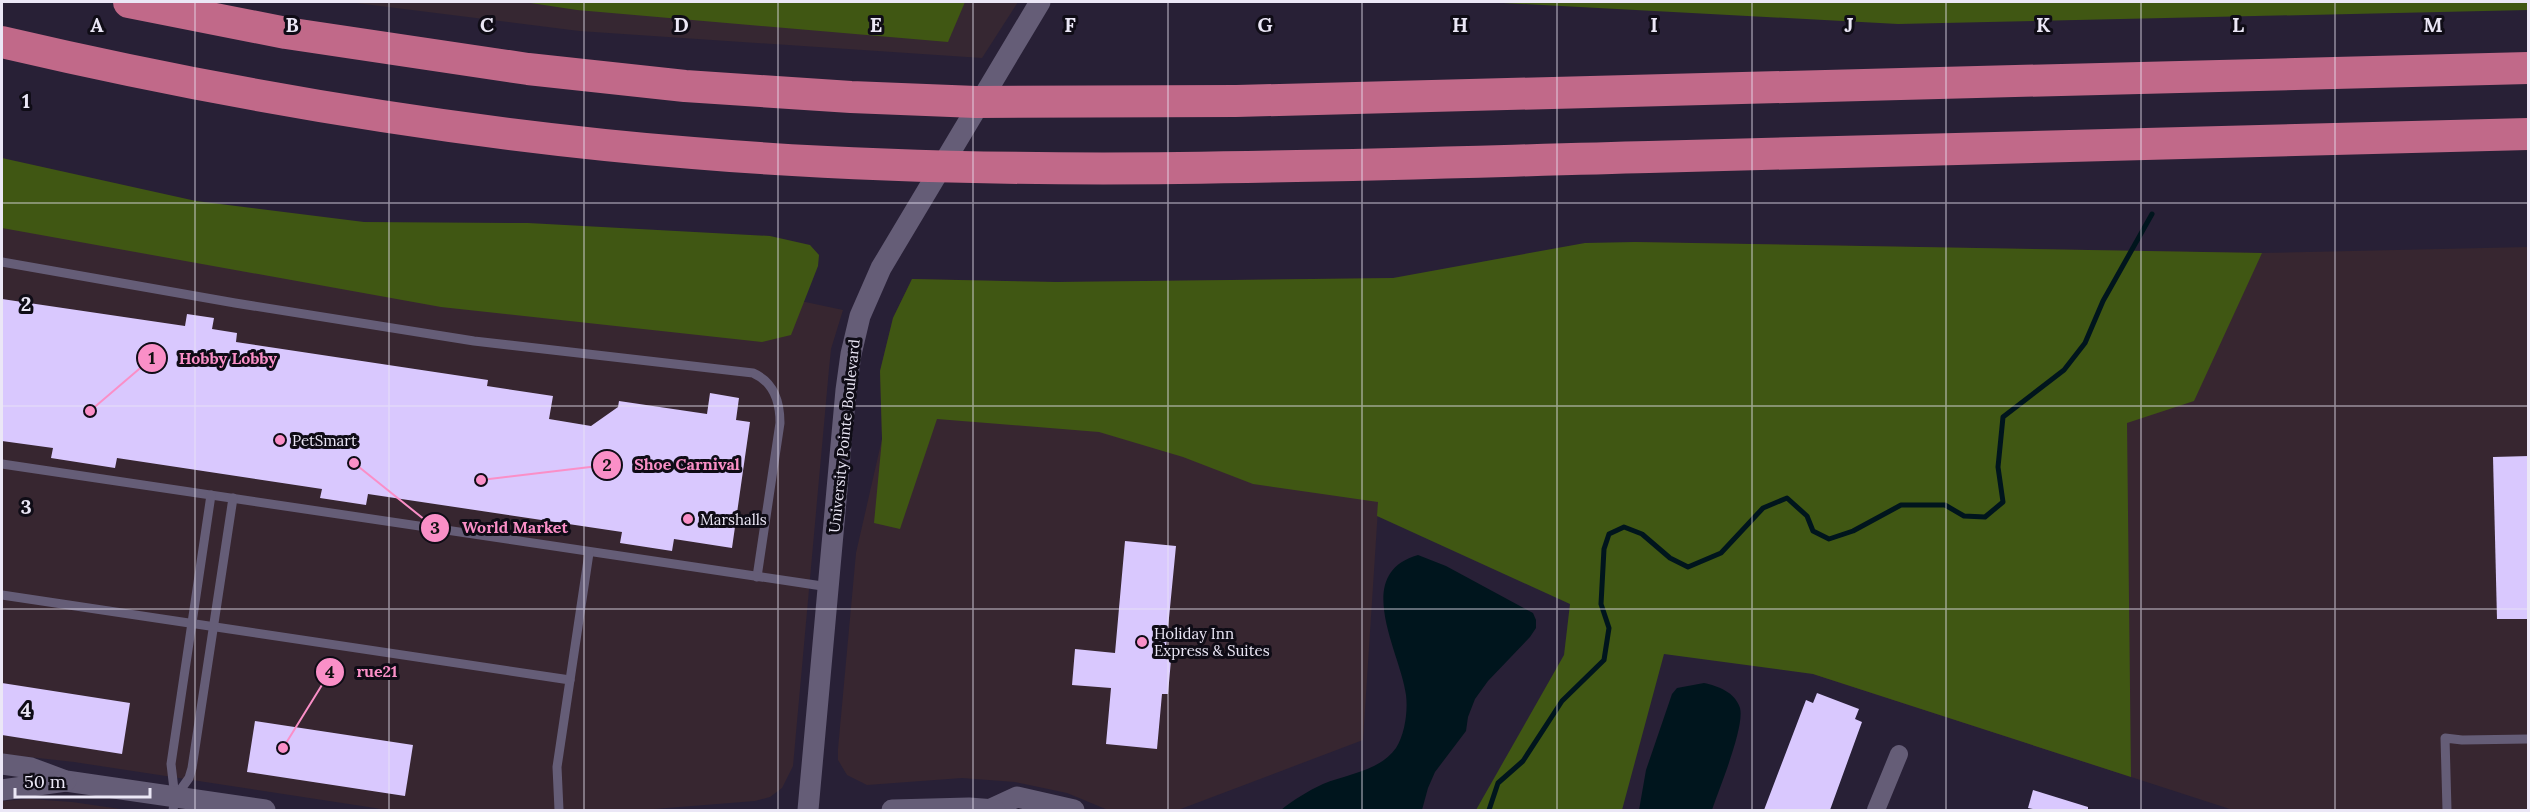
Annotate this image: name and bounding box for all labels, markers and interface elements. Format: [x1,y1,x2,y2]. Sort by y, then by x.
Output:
text: A [90,12,104,37]
text: B [285,12,299,37]
text: C [480,12,494,37]
text: D [673,12,689,37]
text: E [870,12,882,37]
text: F [1064,12,1076,37]
text: G [1257,12,1273,37]
text: H [1452,12,1468,37]
text: I [1650,12,1658,37]
text: J [1844,12,1854,37]
text: K [2036,12,2051,37]
text: L [2232,12,2244,37]
text: M [2423,12,2443,37]
text: 1 [22,88,30,113]
text: 2 [21,291,31,316]
street label: University Pointe Boulevard [824,338,864,534]
callout: Hobby Lobby [137,341,289,375]
text: 1 [148,346,156,369]
text: Hobby Lobby [179,348,277,368]
place label: PetSmart [292,431,357,450]
marker: PetSmart [273,433,287,447]
callout: Shoe Carnival [592,448,752,482]
text: 2 [602,453,612,476]
text: Shoe Carnival [634,454,740,474]
text: 3 [20,494,32,519]
place label: Marshalls [700,510,767,529]
callout: World Market [420,511,580,545]
marker: Marshalls [681,512,695,526]
text: 3 [430,516,440,539]
text: World Market [462,517,568,537]
place label: Holiday Inn Express & Suites [1154,624,1270,660]
marker: Holiday Inn Express & Suites [1135,635,1149,649]
callout: rue21 [315,655,410,689]
text: 4 [325,660,335,683]
text: rue21 [356,661,398,681]
text: 4 [21,697,32,722]
scale bar [15,761,150,799]
text: 50 m [24,770,66,793]

